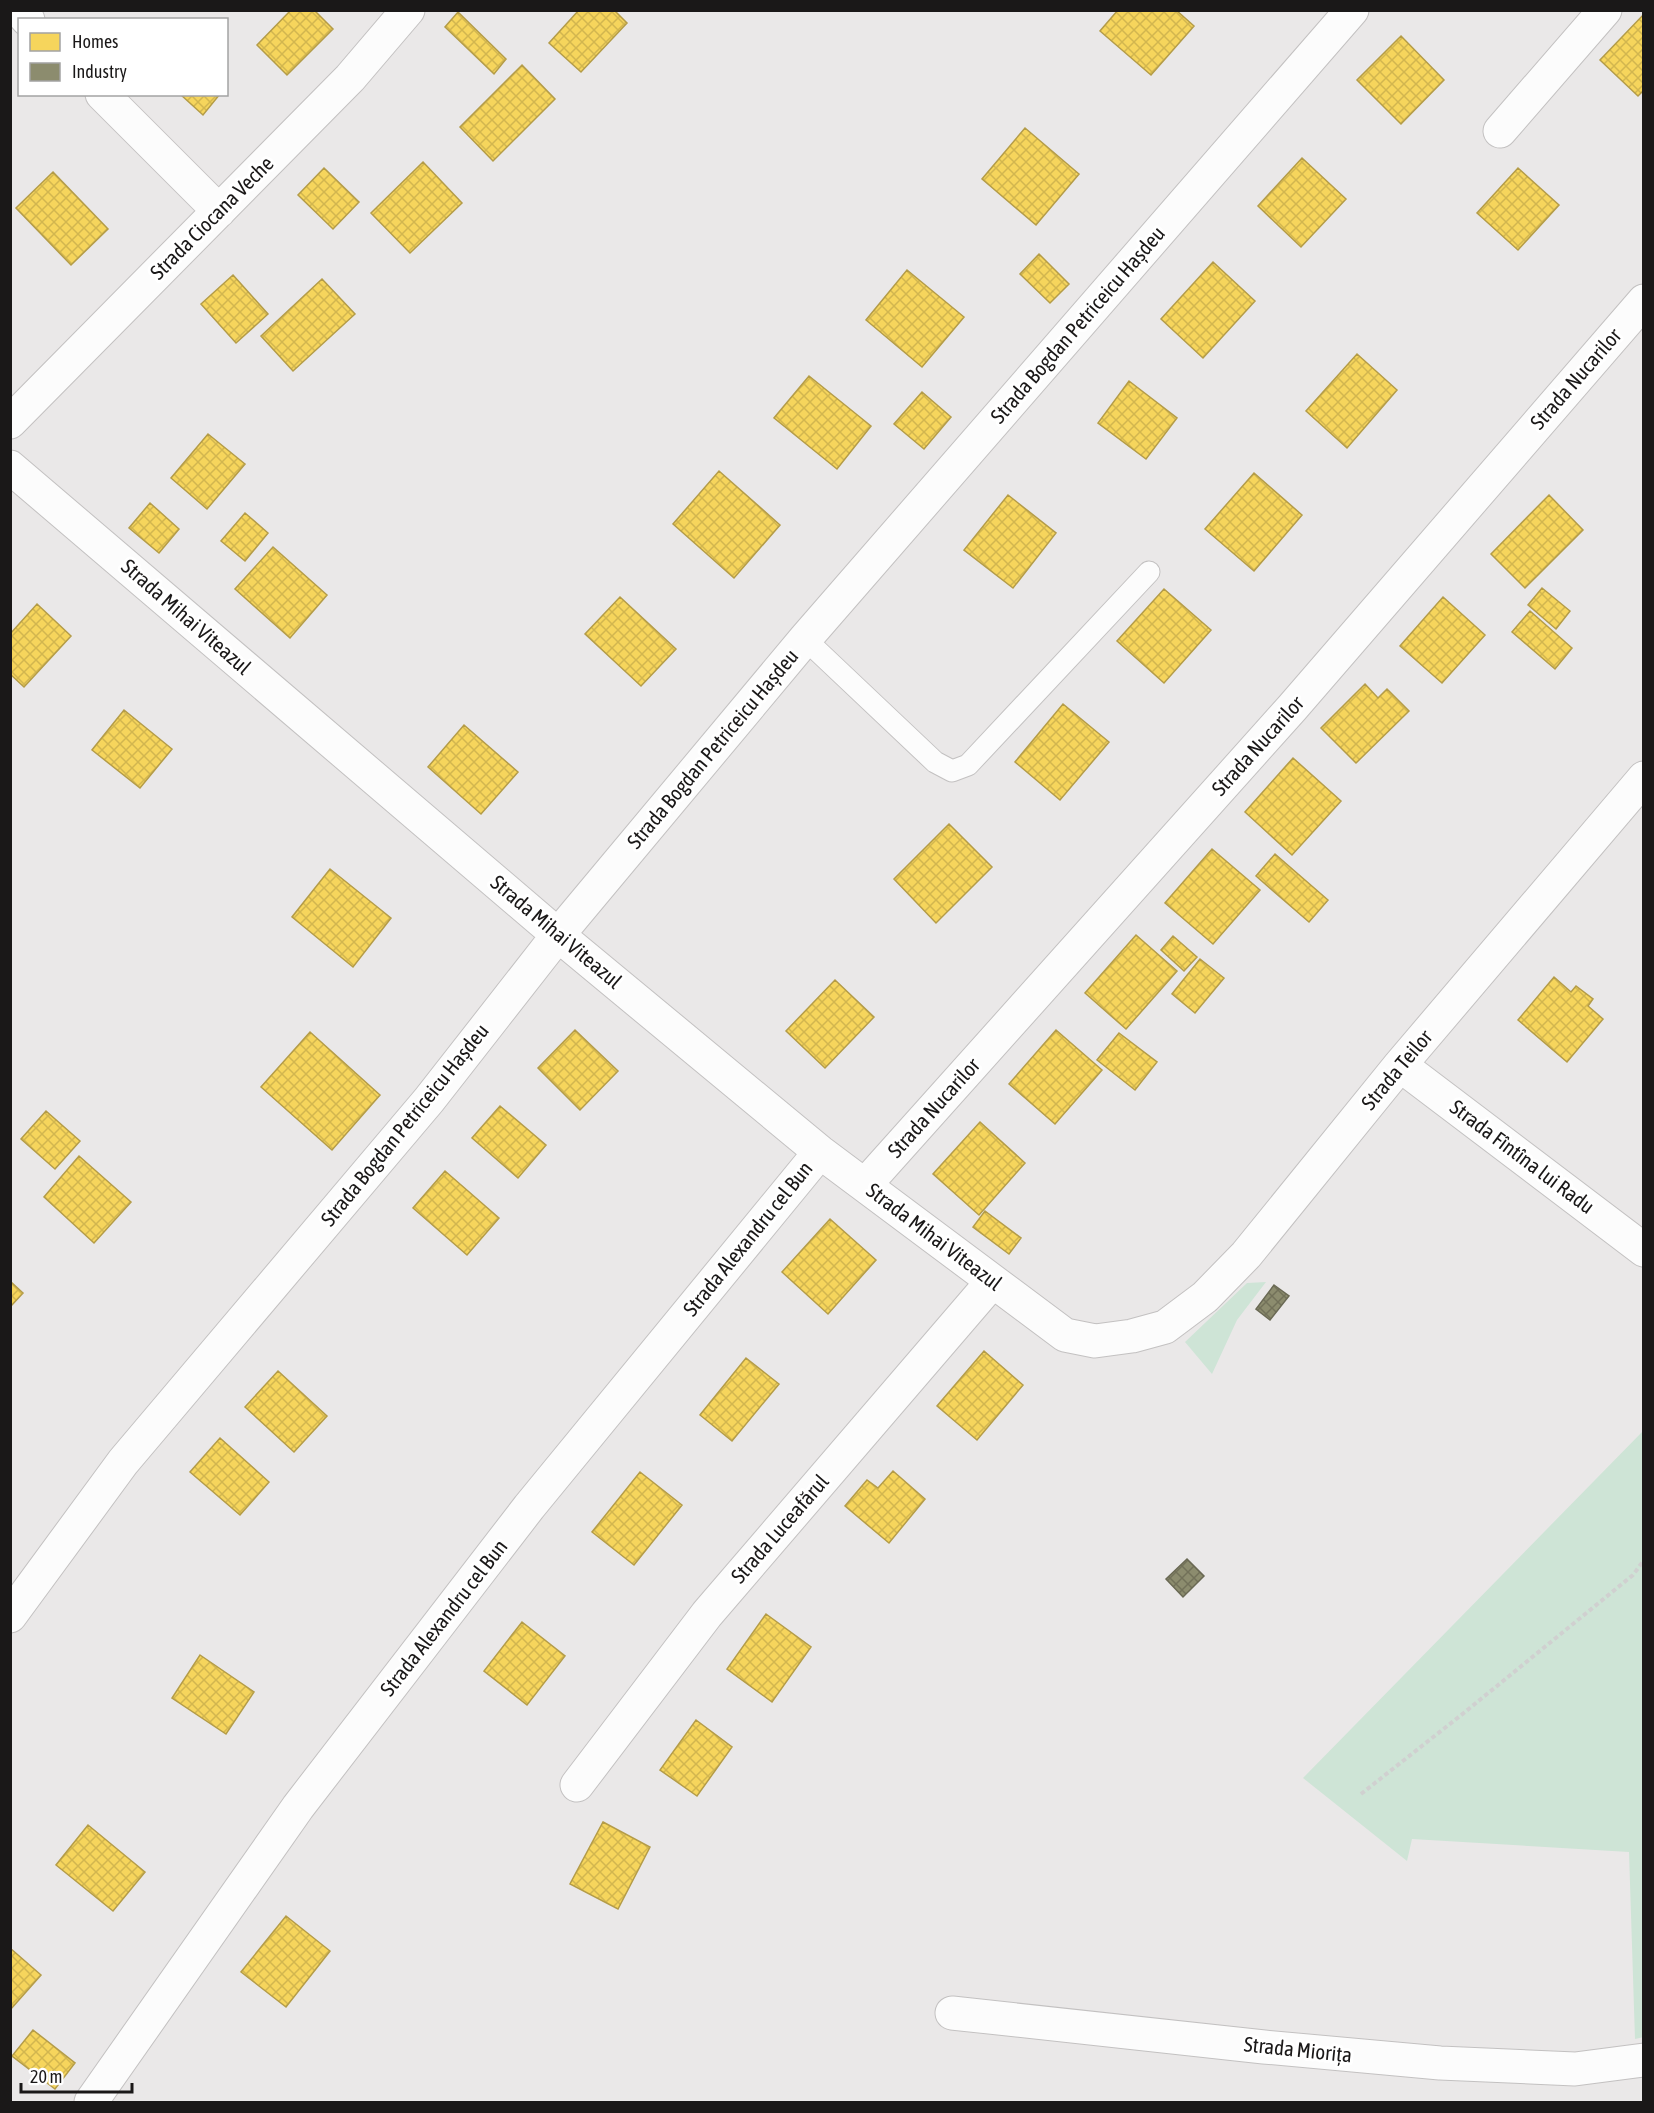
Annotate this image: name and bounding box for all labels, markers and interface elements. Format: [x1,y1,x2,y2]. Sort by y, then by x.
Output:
legend [18,18,228,96]
text: Homes [72,31,118,52]
text: Industry [72,61,127,82]
street label: Strada Ciocana Veche [145,151,278,284]
street label: Strada Bogdan Petriceicu Hașdeu [985,221,1169,428]
street label: Strada Nucarilor [1525,323,1626,434]
street label: Strada Mihai Viteazul [117,554,256,679]
street label: Strada Bogdan Petriceicu Hașdeu [622,644,803,853]
street label: Strada Nucarilor [1206,690,1309,800]
street label: Strada Mihai Viteazul [486,870,627,993]
street label: Strada Bogdan Petriceicu Hașdeu [315,1019,493,1230]
street label: Strada Teilor [1356,1024,1437,1114]
street label: Strada Nucarilor [882,1052,985,1162]
street label: Strada Fîntîna lui Radu [1446,1094,1599,1218]
street label: Strada Alexandru cel Bun [678,1156,817,1320]
street label: Strada Mihai Viteazul [862,1178,1007,1295]
street label: Strada Luceafărul [726,1469,833,1587]
street label: Strada Alexandru cel Bun [375,1535,512,1700]
street label: Strada Miorița [1243,2031,1353,2067]
scale bar [21,2056,132,2094]
text: 20 m [30,2066,62,2087]

